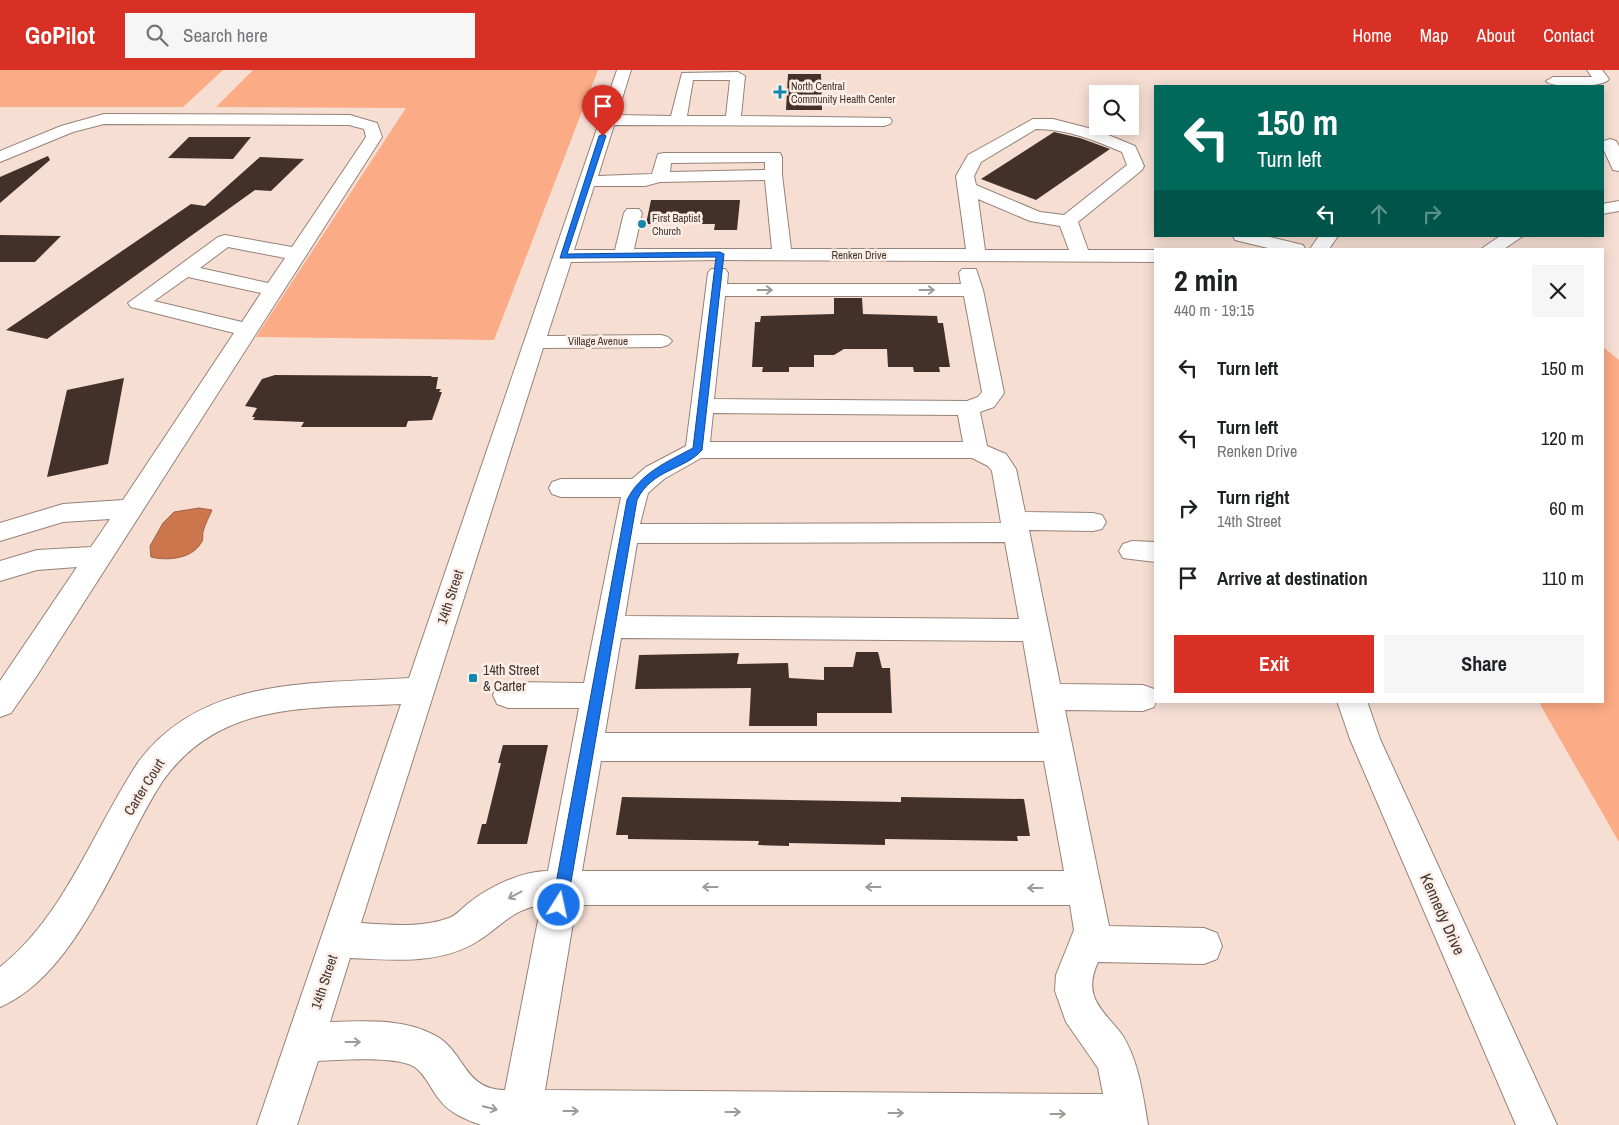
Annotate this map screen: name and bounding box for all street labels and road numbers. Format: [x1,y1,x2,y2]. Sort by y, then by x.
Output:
street label: Renken Drive [831,248,887,262]
street label: Village Avenue [568,334,628,348]
street label: 14th Street [433,568,467,626]
street label: Carter Court [120,755,168,819]
street label: Kennedy Drive [1415,870,1471,958]
street label: 14th Street [307,953,341,1011]

